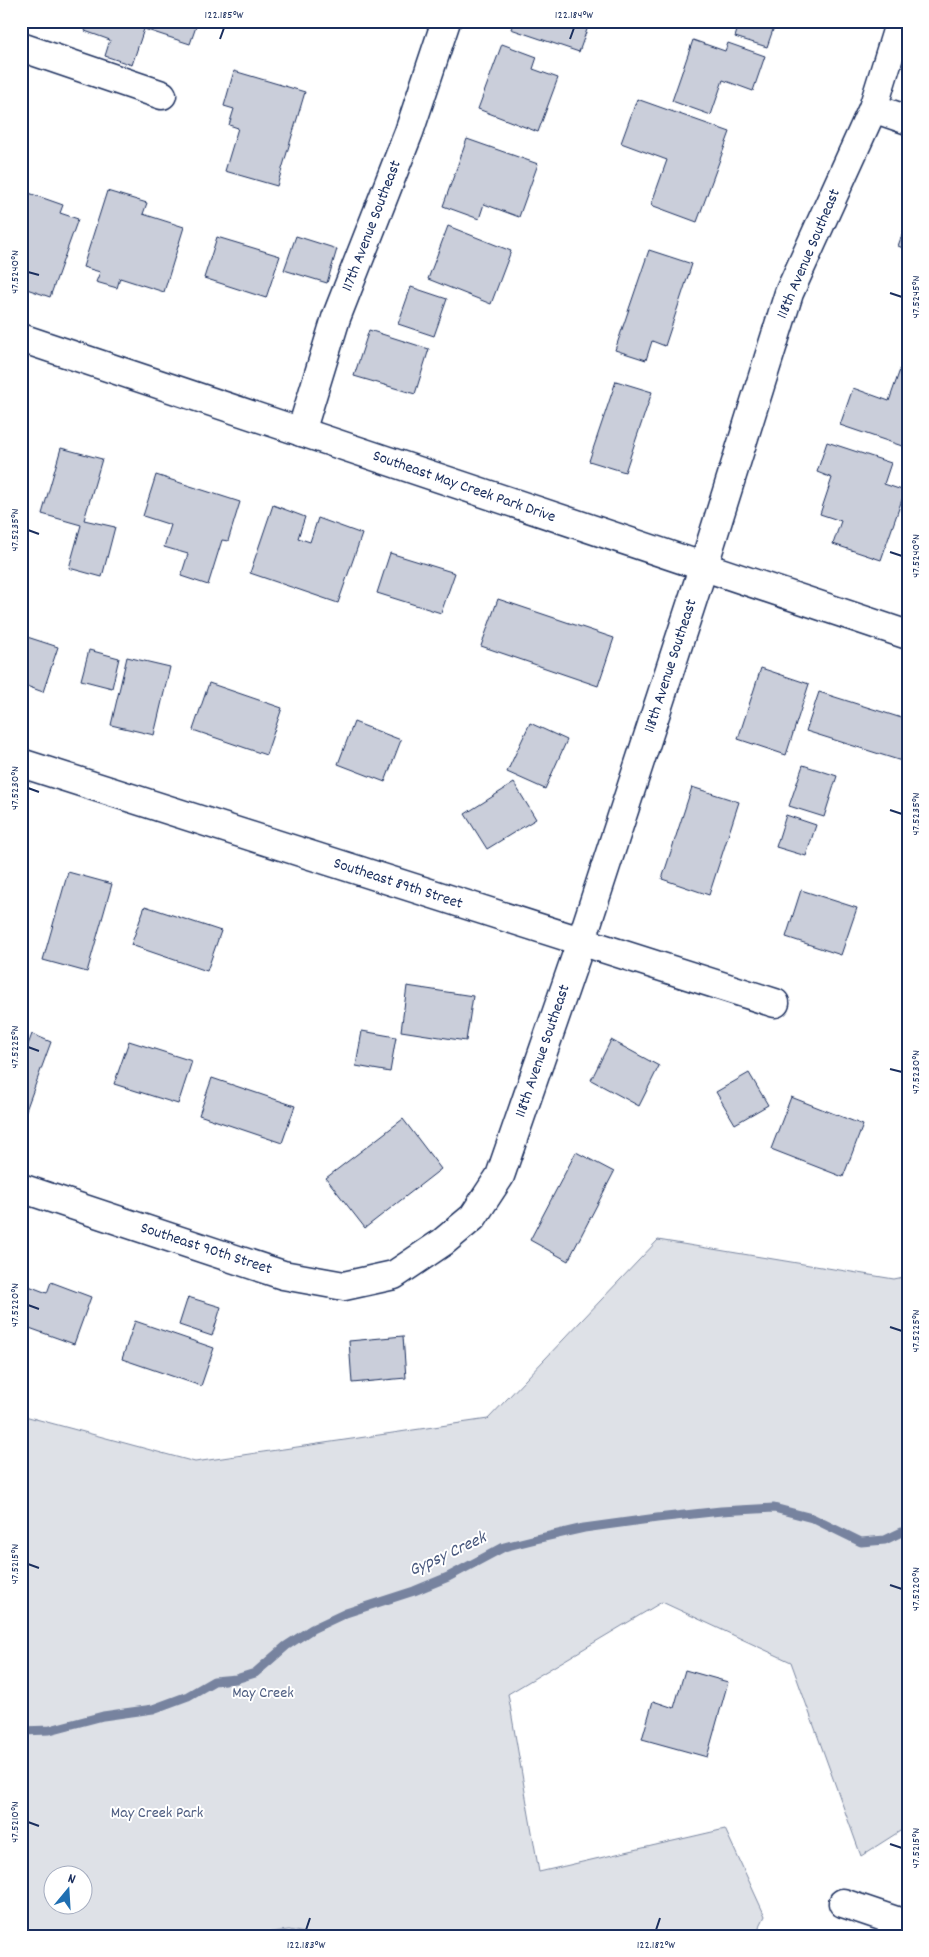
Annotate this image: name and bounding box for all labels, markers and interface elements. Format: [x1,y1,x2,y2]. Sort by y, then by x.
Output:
text: 122.185°W [205,7,244,24]
text: 122.184°W [555,7,593,24]
street label: 117th Avenue Southeast [336,157,408,295]
street label: 118th Avenue Southeast [771,185,847,323]
text: 47.5240°N [7,250,24,294]
text: 47.5245°N [908,276,925,318]
street label: Southeast May Creek Park Drive [369,445,559,529]
text: 47.5235°N [7,508,24,552]
text: 47.5240°N [908,534,925,578]
street label: 118th Avenue Southeast [639,596,703,736]
text: 47.5230°N [7,766,24,810]
text: 47.5235°N [908,792,925,836]
street label: Southeast 89th Street [330,852,466,916]
street label: 118th Avenue Southeast [509,981,577,1121]
text: 47.5225°N [7,1025,24,1068]
text: 47.5230°N [908,1050,925,1094]
street label: Southeast 90th Street [137,1217,275,1281]
text: 47.5220°N [7,1283,24,1327]
text: 47.5225°N [908,1309,925,1352]
water label: Gypsy Creek [405,1526,492,1584]
text: 47.5215°N [7,1544,24,1584]
text: 47.5220°N [908,1567,925,1611]
park label: May Creek [232,1682,294,1705]
text: 47.5210°N [7,1801,24,1843]
park label: May Creek Park [111,1802,203,1825]
text: 47.5215°N [908,1828,925,1868]
north arrow [42,1864,92,1914]
text: N [65,1869,78,1890]
text: 122.183°W [287,1937,325,1954]
text: 122.182°W [637,1937,675,1954]

